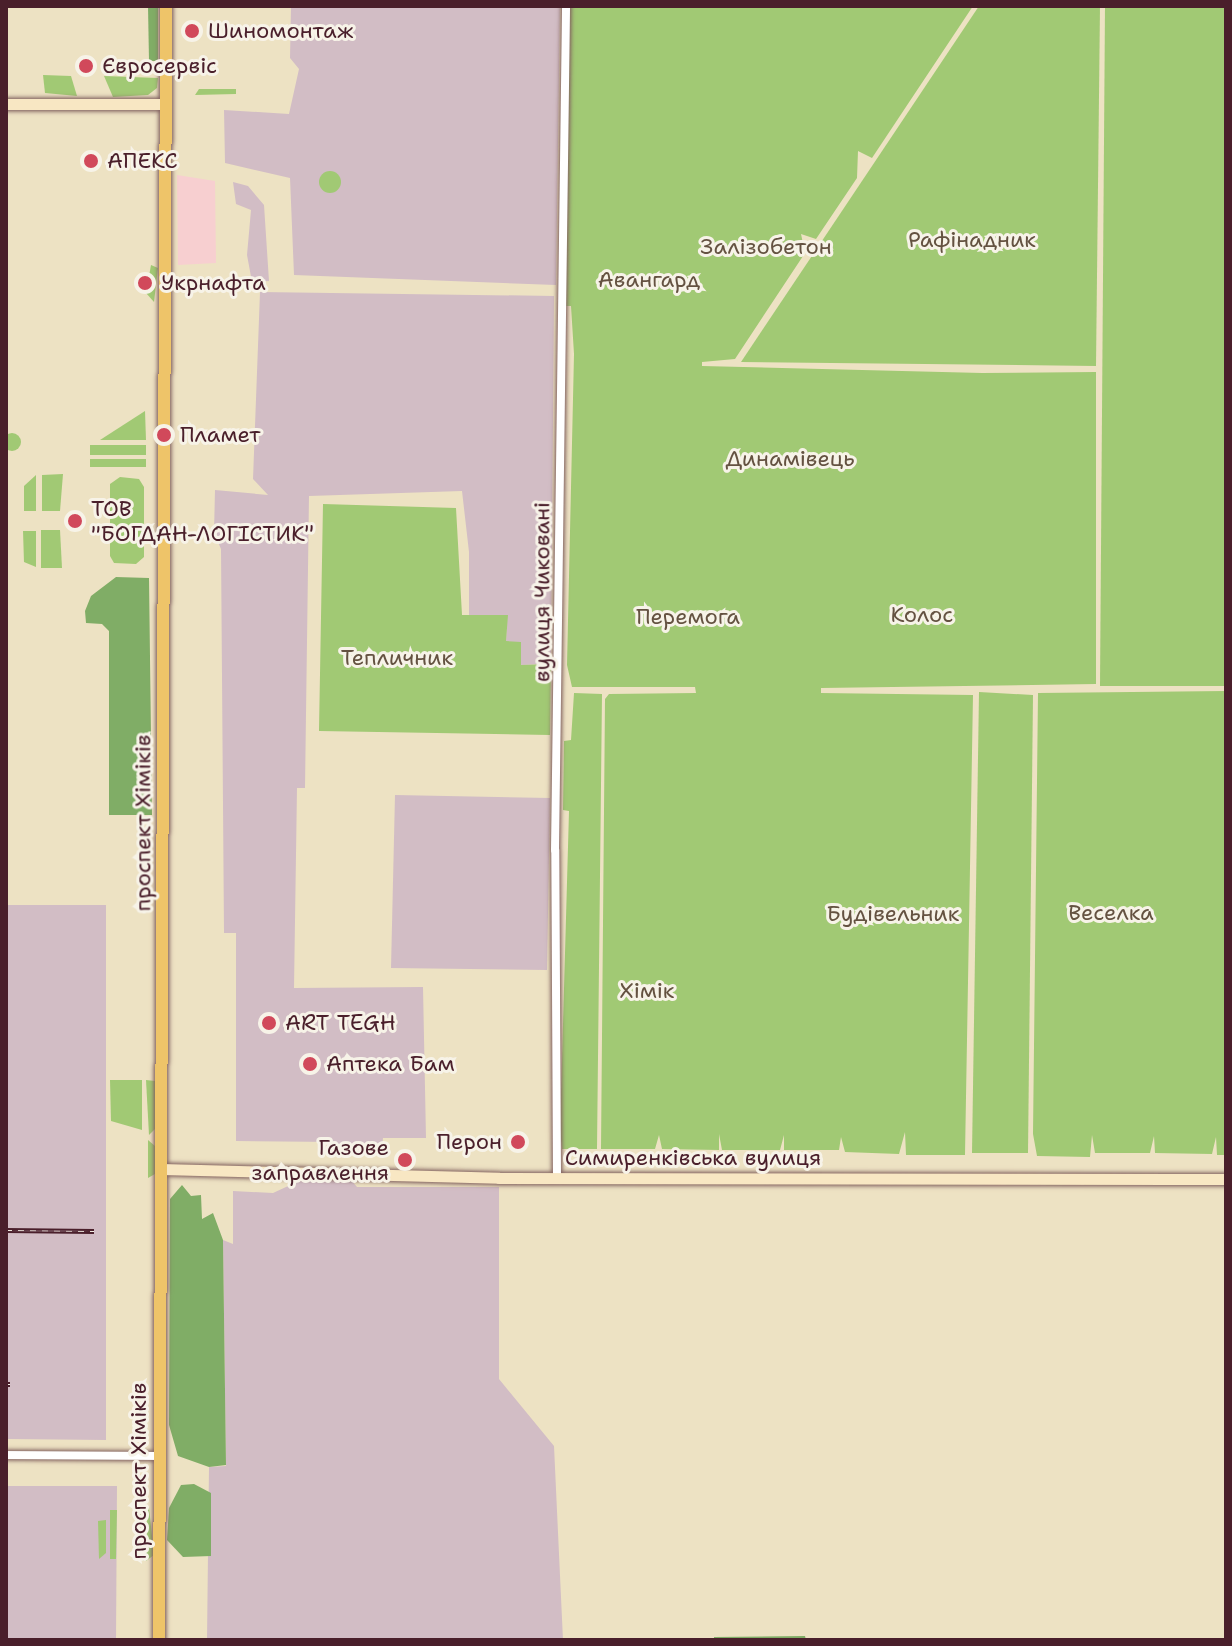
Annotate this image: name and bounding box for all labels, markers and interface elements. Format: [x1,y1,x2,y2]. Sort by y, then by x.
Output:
place label: Шиномонтаж [208,18,353,44]
marker: Шиномонтаж [183,22,201,40]
place label: Євросервіс [102,53,217,79]
marker: Євросервіс [77,57,95,75]
place label: АПЕКС [107,148,178,174]
marker: АПЕКС [82,152,100,170]
park label: Рафінадник [908,227,1036,253]
park label: Залізобетон [700,234,832,260]
park label: Авангард [598,267,700,293]
place label: Укрнафта [161,270,266,296]
marker: Укрнафта [136,274,154,292]
place label: Пламет [180,422,261,448]
marker: Пламет [155,426,173,444]
park label: Динамівець [725,446,855,472]
place label: ТОВ "БОГДАН-ЛОГІСТИК" [91,495,314,546]
street label: вулиця Чиковані [529,502,555,682]
marker: ТОВ "БОГДАН-ЛОГІСТИК" [66,512,84,530]
park label: Колос [891,602,953,628]
park label: Перемога [636,604,740,630]
park label: Тепличник [341,645,453,671]
street label: проспект Хіміків [130,735,156,911]
park label: Веселка [1068,900,1154,926]
park label: Будівельник [827,901,959,927]
park label: Хімік [619,978,675,1004]
place label: ART TEGH [285,1010,396,1036]
marker: ART TEGH [260,1014,278,1032]
place label: Аптека Бам [326,1051,455,1077]
marker: Аптека Бам [301,1055,319,1073]
place label: Перон [437,1129,502,1155]
marker: Перон [509,1133,527,1151]
place label: Газове заправлення [252,1134,389,1186]
street label: Симиренківська вулиця [565,1145,821,1171]
marker: Газове заправлення [396,1151,414,1169]
street label: проспект Хіміків [126,1383,152,1559]

